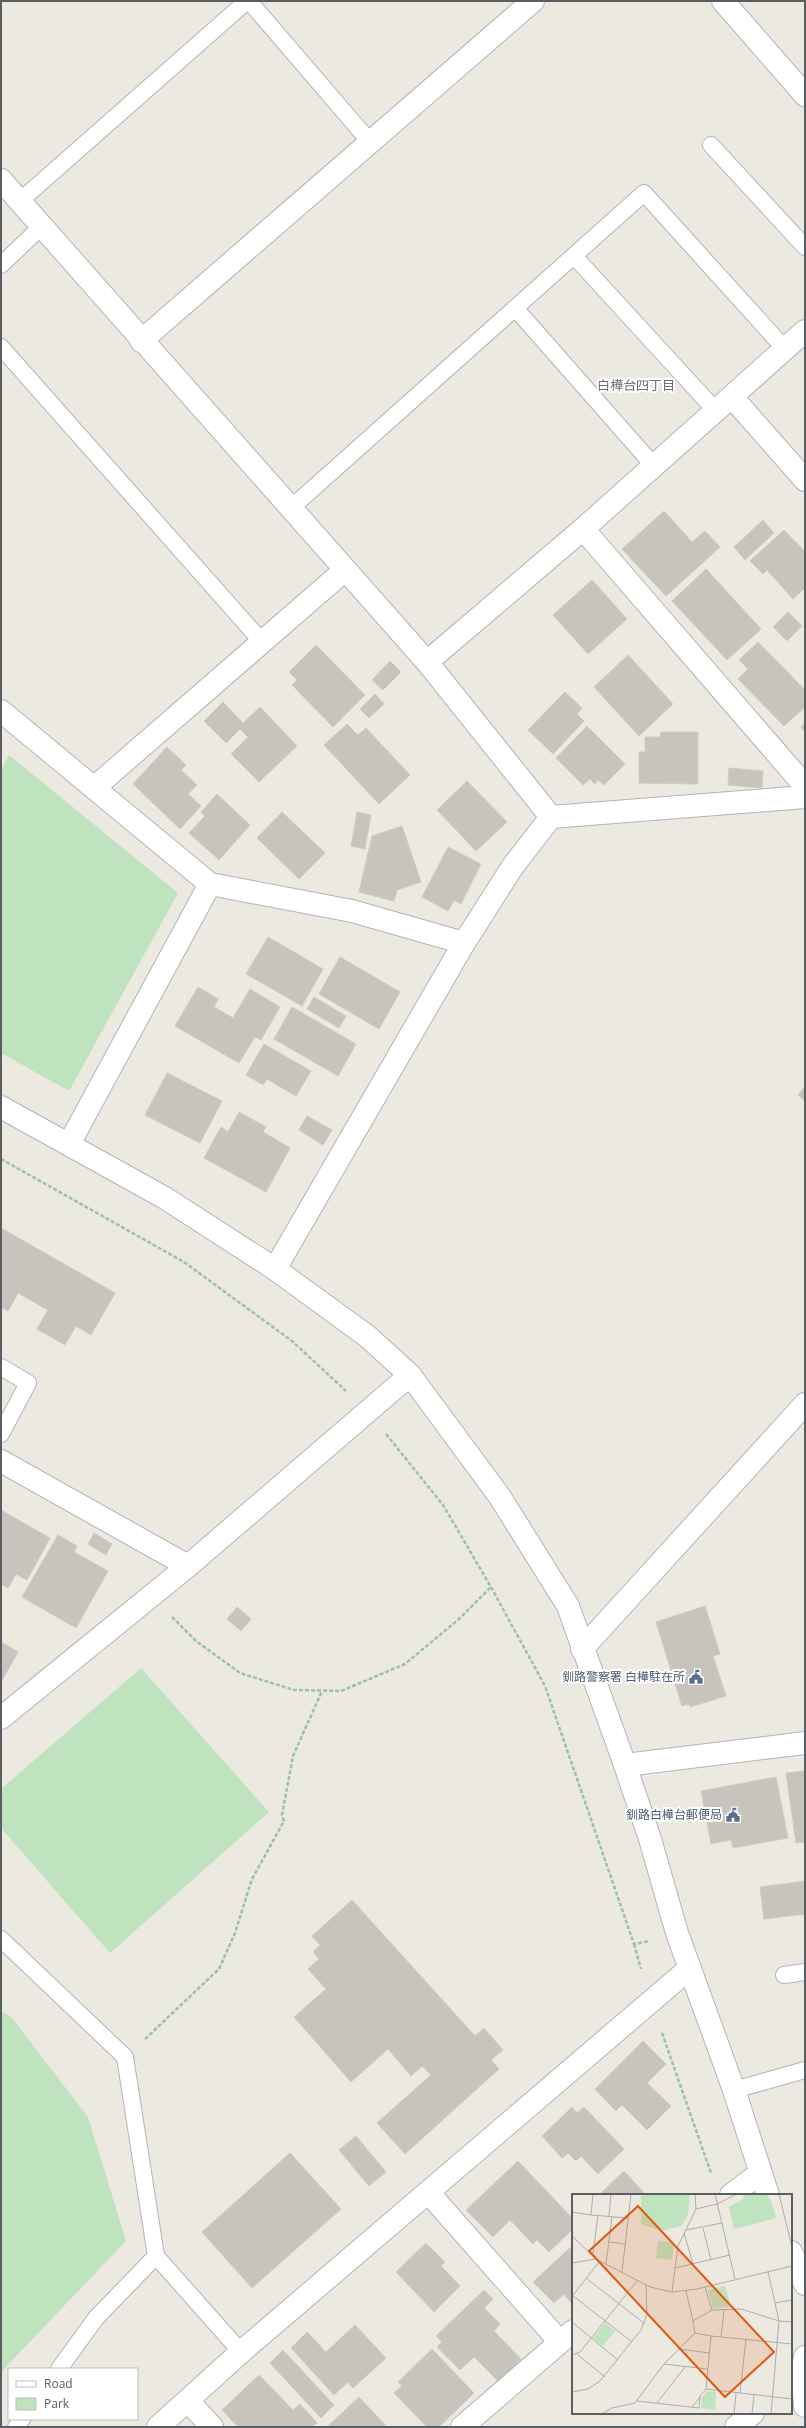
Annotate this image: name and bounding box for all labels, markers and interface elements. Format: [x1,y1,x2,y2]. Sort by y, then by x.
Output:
district label: 白樺台四丁目 [597,376,675,394]
place label: 釧路警察署 白樺駐在所 [562,1668,685,1685]
public building icon: 釧路警察署 白樺駐在所 [688,1669,704,1685]
place label: 釧路白樺台郵便局 [626,1806,722,1823]
public building icon: 釧路白樺台郵便局 [725,1807,741,1823]
inset map [572,2194,792,2414]
legend [8,2368,138,2420]
text: Road [44,2375,73,2392]
text: Park [44,2395,70,2412]

